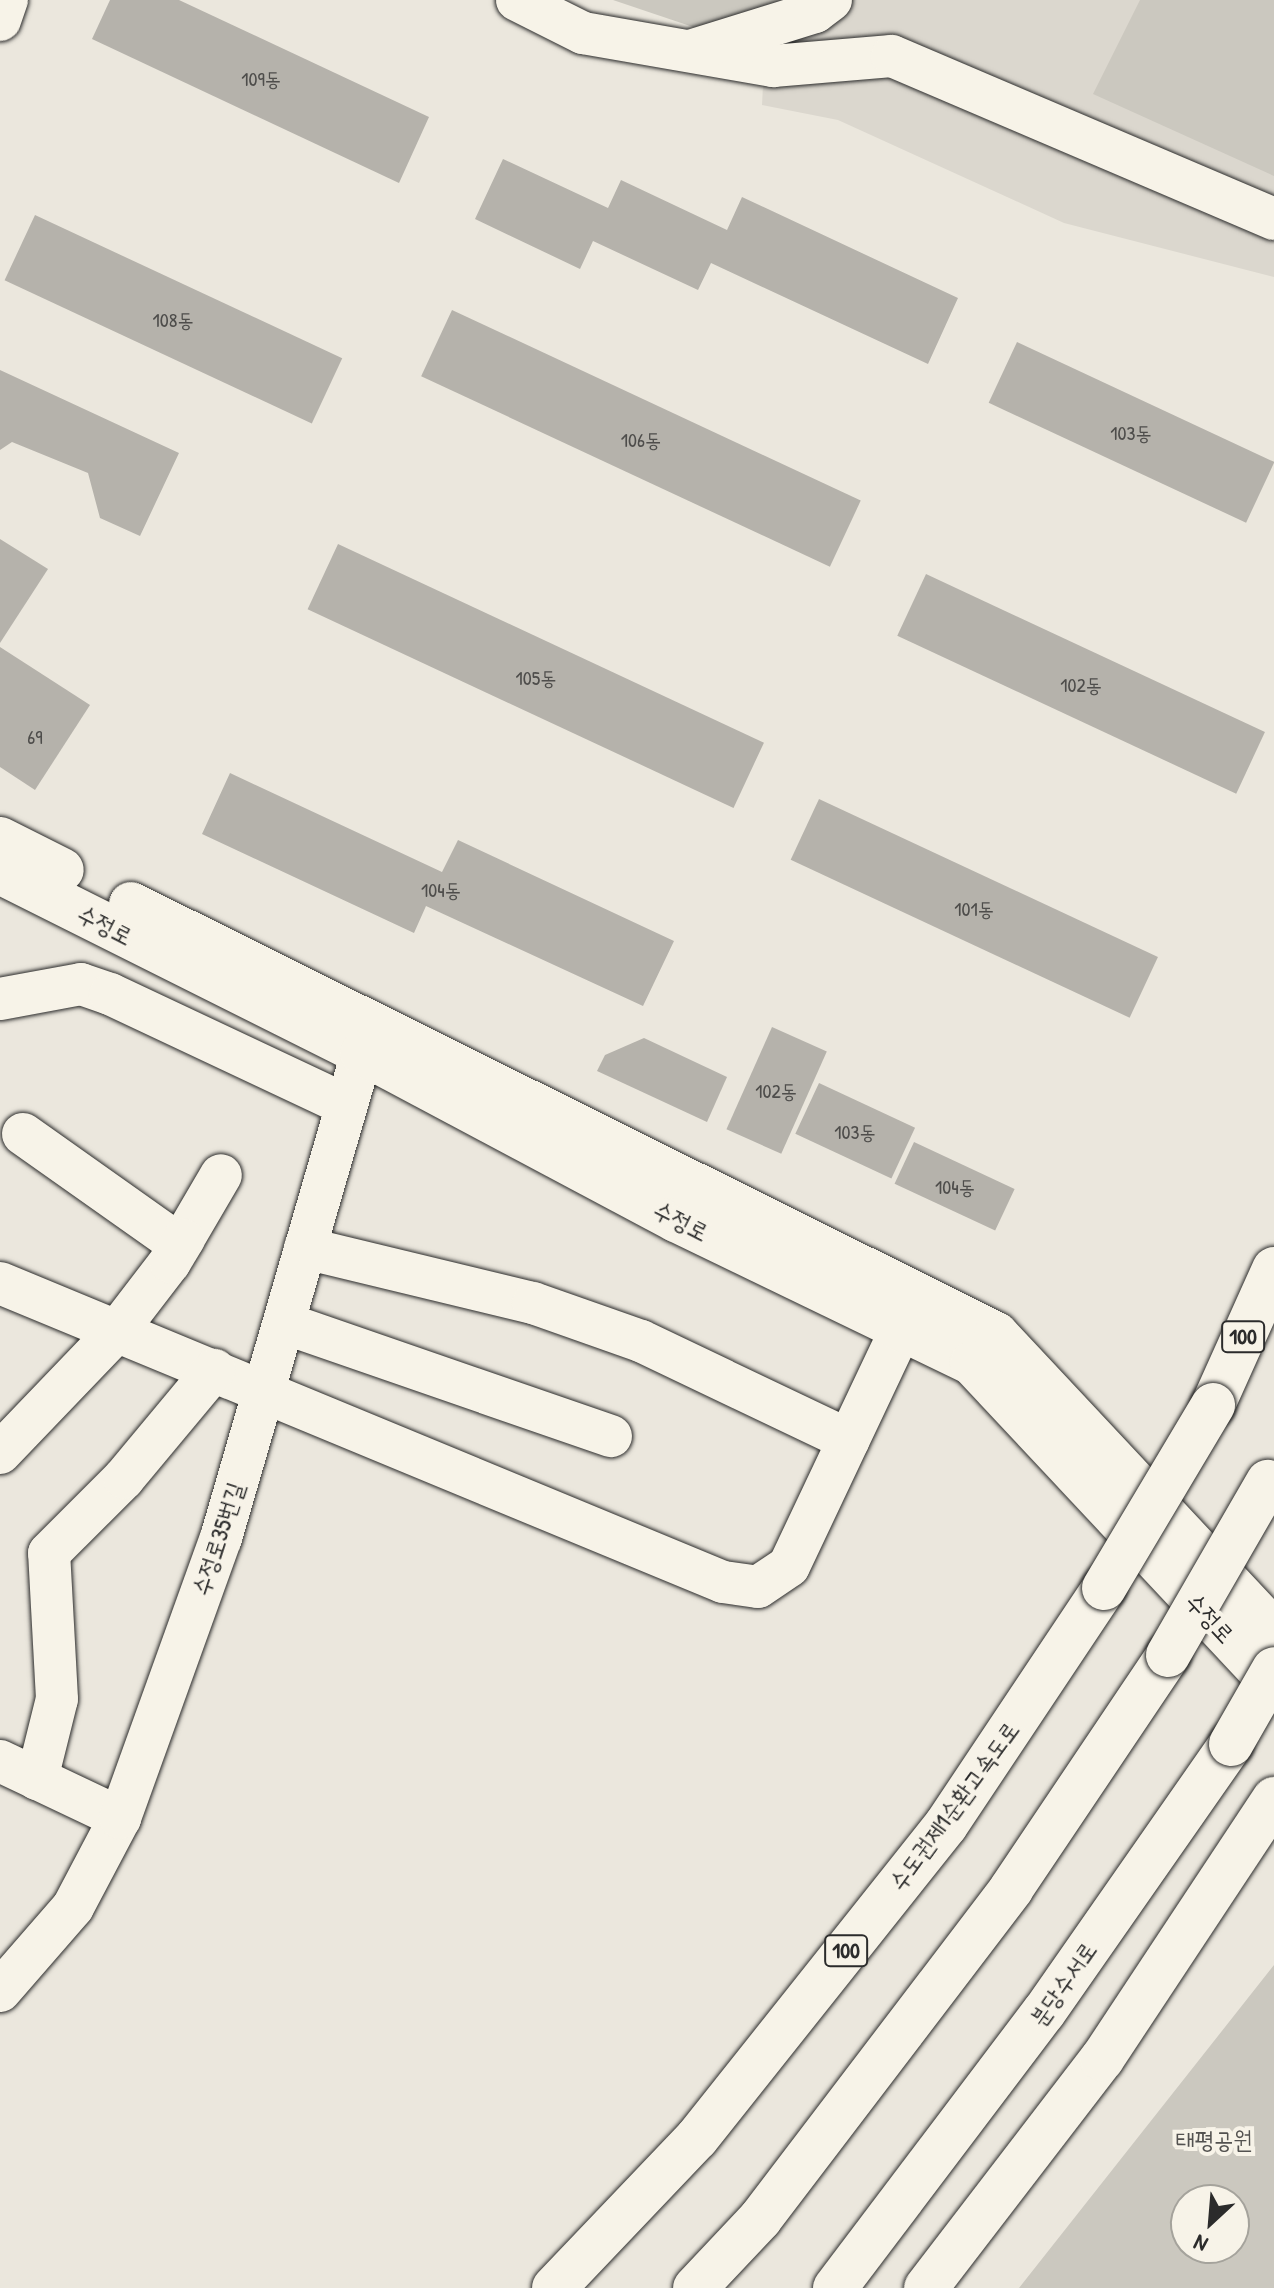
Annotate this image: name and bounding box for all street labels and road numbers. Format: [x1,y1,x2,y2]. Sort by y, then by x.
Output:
street label: 수정로 [73,899,137,951]
street label: 수정로 [649,1195,713,1247]
road number: 100 [1221,1319,1265,1355]
street label: 수정로35번길 [186,1479,250,1599]
street label: 수정로 [1180,1587,1240,1649]
street label: 수도권제1순환고속도로 [883,1716,1025,1896]
road number: 100 [824,1933,868,1969]
street label: 분당수서로 [1024,1936,1102,2032]

